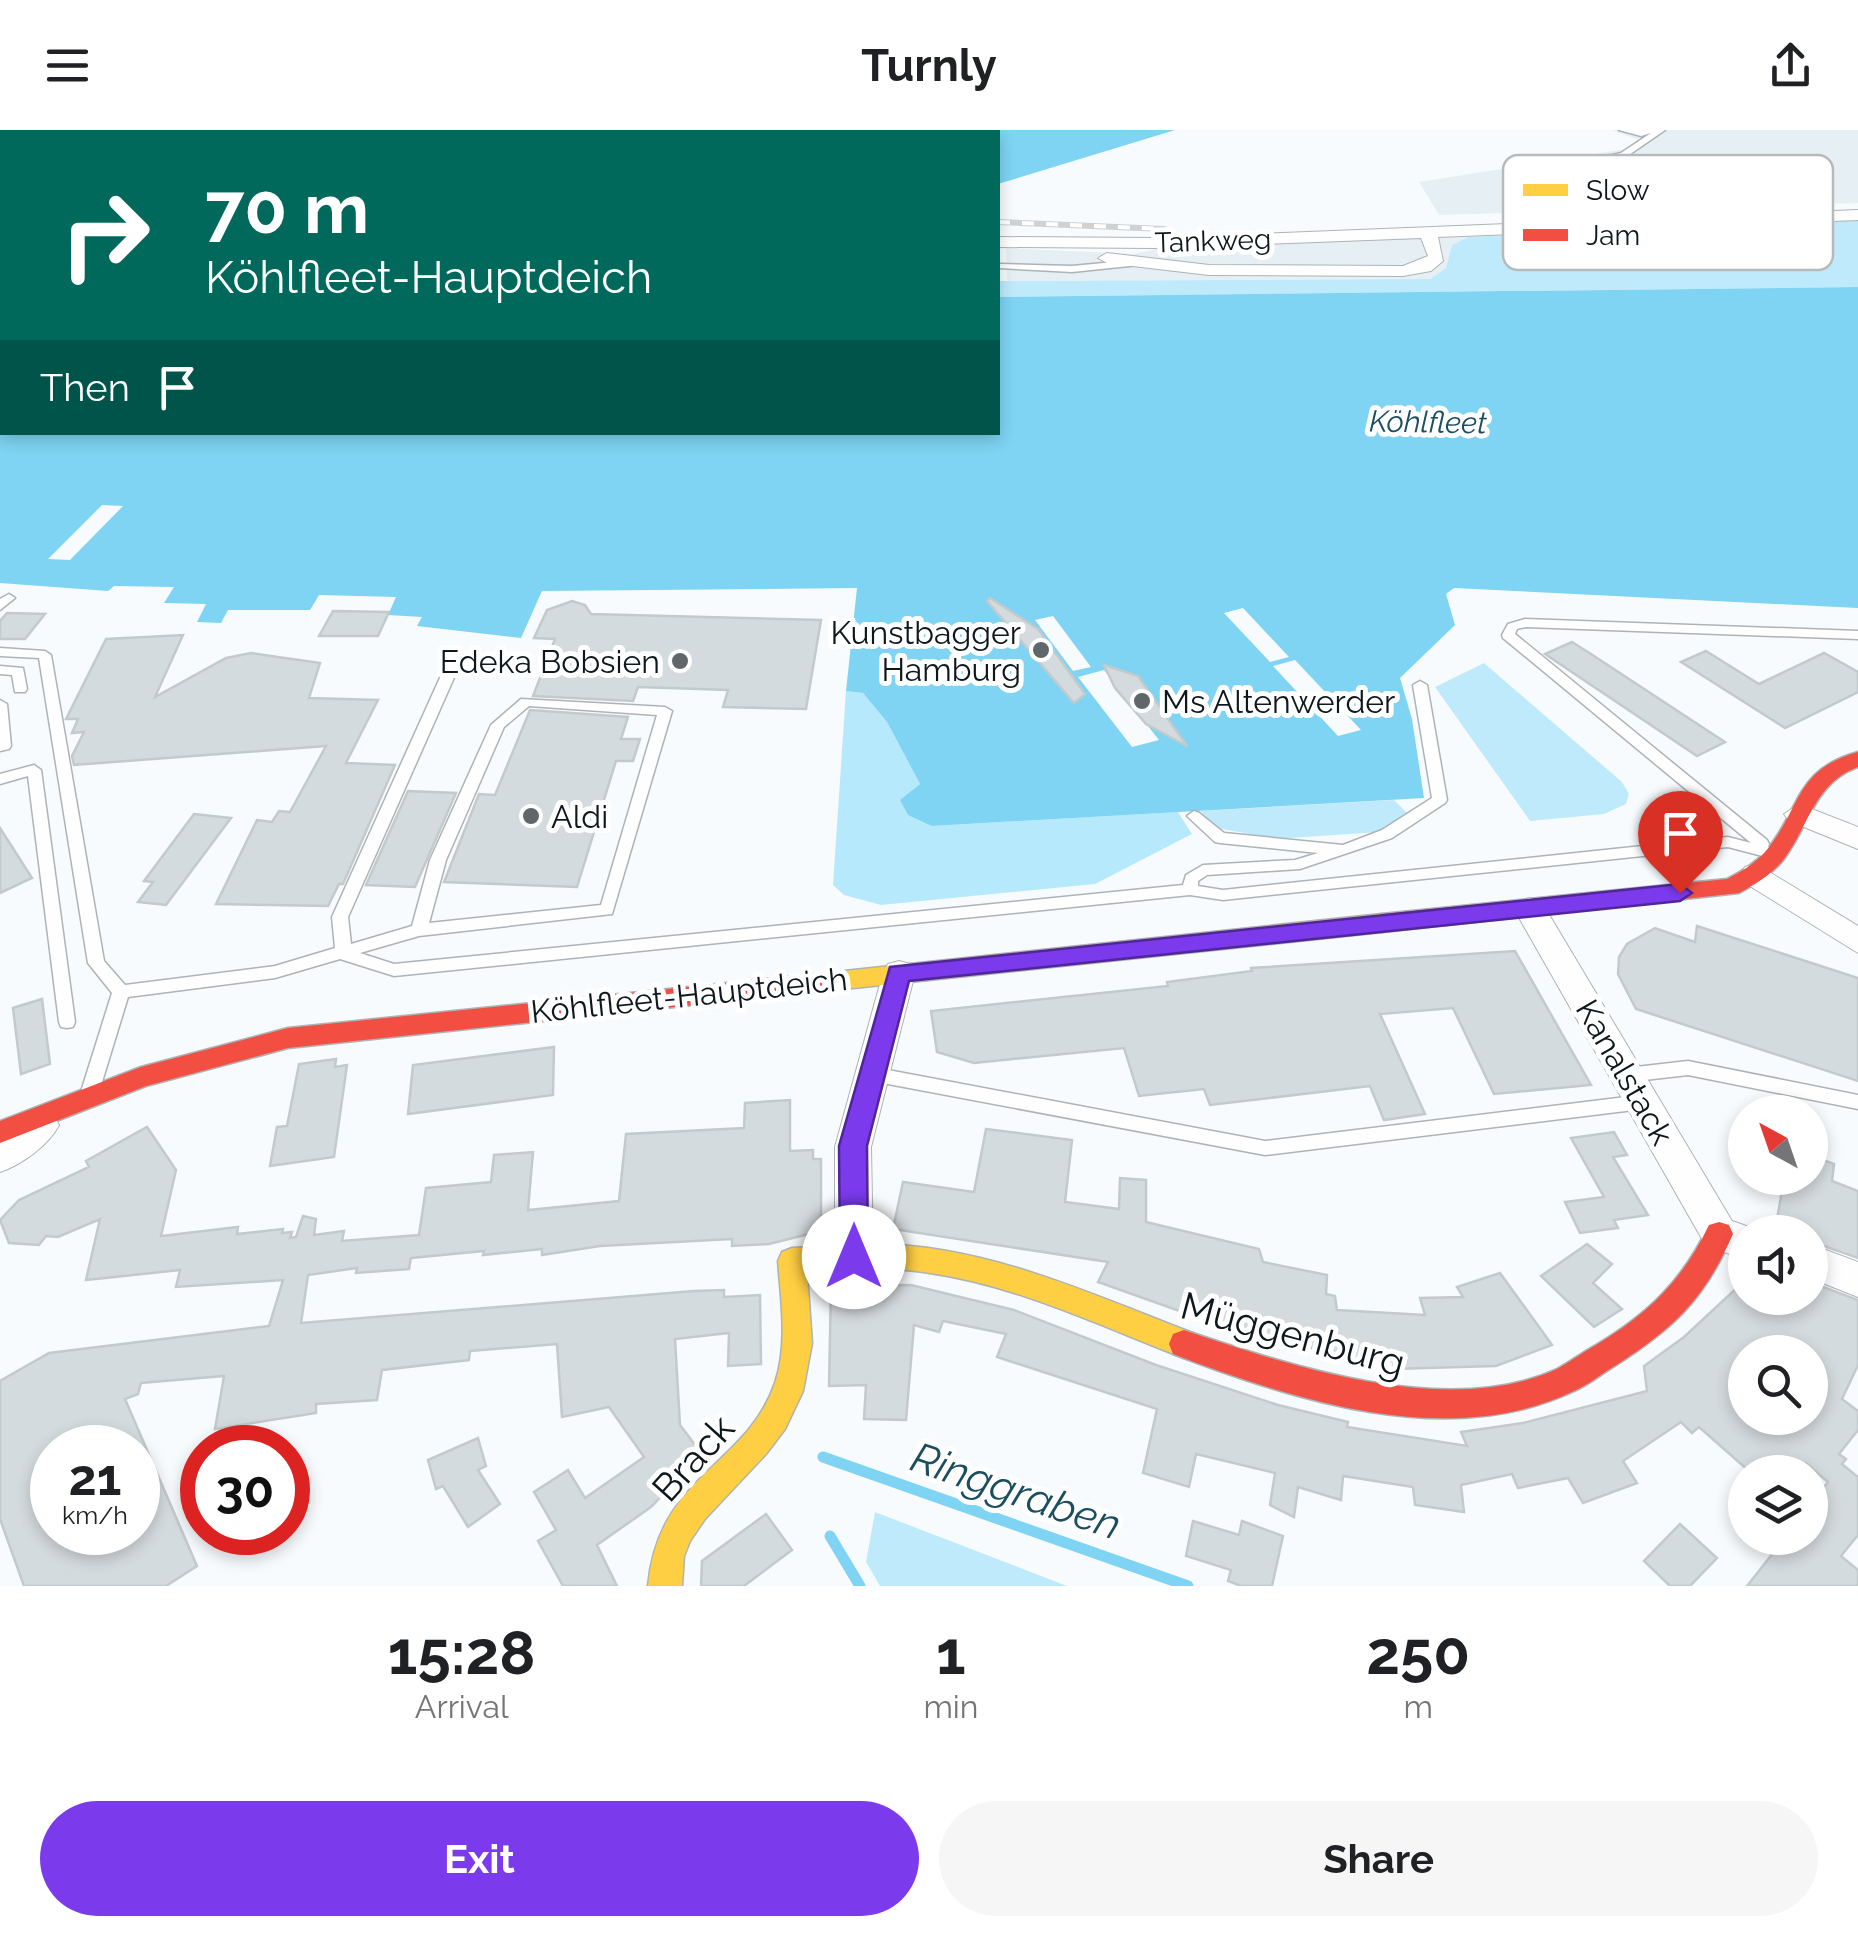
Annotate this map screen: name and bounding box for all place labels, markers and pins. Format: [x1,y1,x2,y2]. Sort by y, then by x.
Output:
place label: Kunstbagger Hamburg [830,614,1021,688]
marker: Kunstbagger Hamburg [1030,639,1052,661]
place label: Edeka Bobsien [440,643,660,680]
marker: Edeka Bobsien [669,650,691,672]
place label: Ms Altenwerder [1162,683,1395,720]
marker: Ms Altenwerder [1131,690,1153,712]
pin [1638,791,1723,894]
place label: Aldi [551,798,608,835]
marker: Aldi [520,805,542,827]

